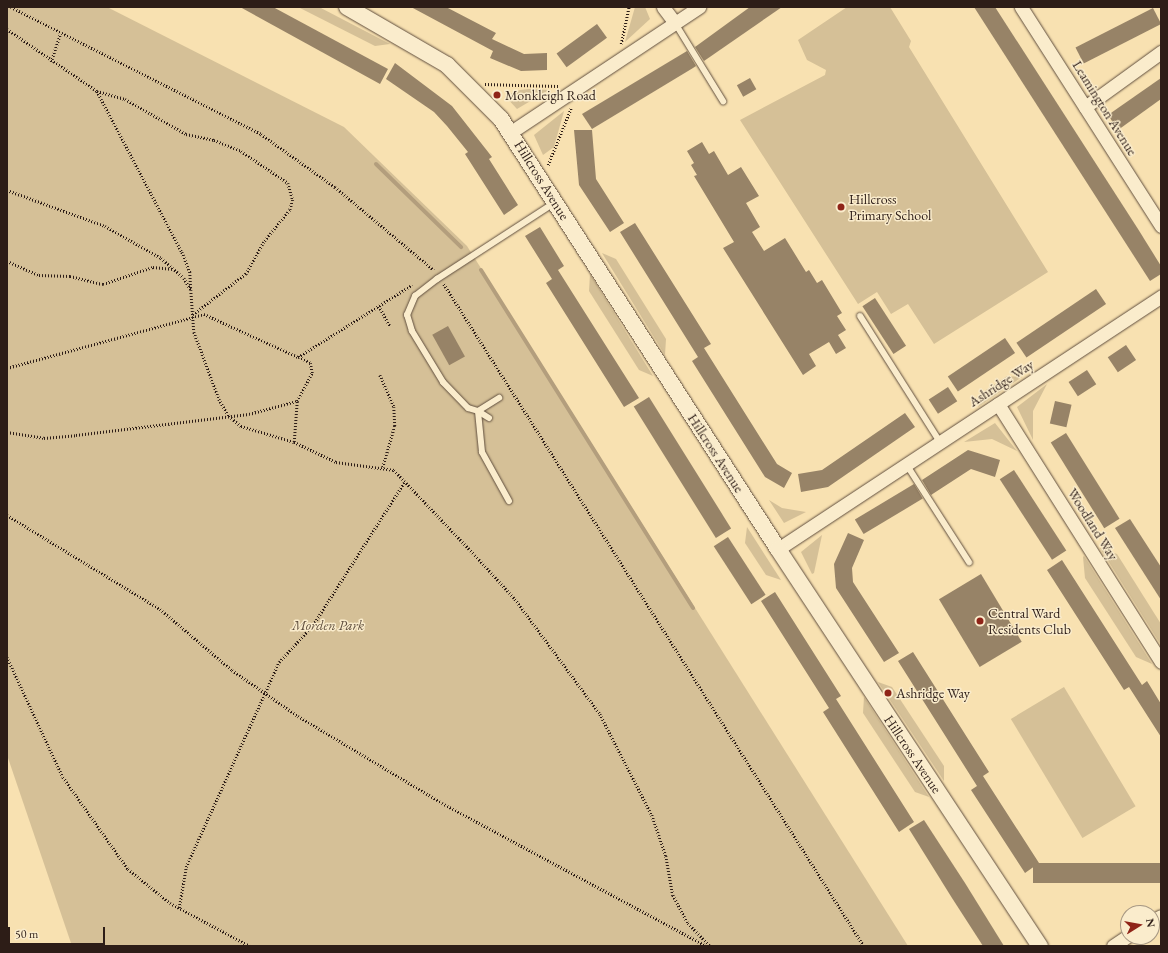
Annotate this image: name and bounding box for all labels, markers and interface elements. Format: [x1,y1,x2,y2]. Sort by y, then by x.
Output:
street label: Leamington Avenue [1069,57,1141,159]
place label: Monkleigh Road [505,87,596,103]
marker: Monkleigh Road [492,90,502,100]
street label: Hillcross Avenue [511,137,573,223]
place label: Hillcross Primary School [849,191,931,224]
marker: Hillcross Primary School [836,202,846,212]
street label: Ashridge Way [965,356,1037,410]
street label: Hillcross Avenue [684,410,748,496]
street label: Woodland Way [1064,485,1122,563]
place label: Central Ward Residents Club [988,605,1071,638]
marker: Central Ward Residents Club [975,616,985,626]
park label: Morden Park [292,617,364,633]
place label: Ashridge Way [896,685,970,701]
marker: Ashridge Way [883,688,893,698]
street label: Hillcross Avenue [881,712,945,796]
north arrow [1120,905,1160,945]
text: N [1143,917,1159,929]
scale bar [10,919,107,945]
text: 50 m [15,926,38,942]

